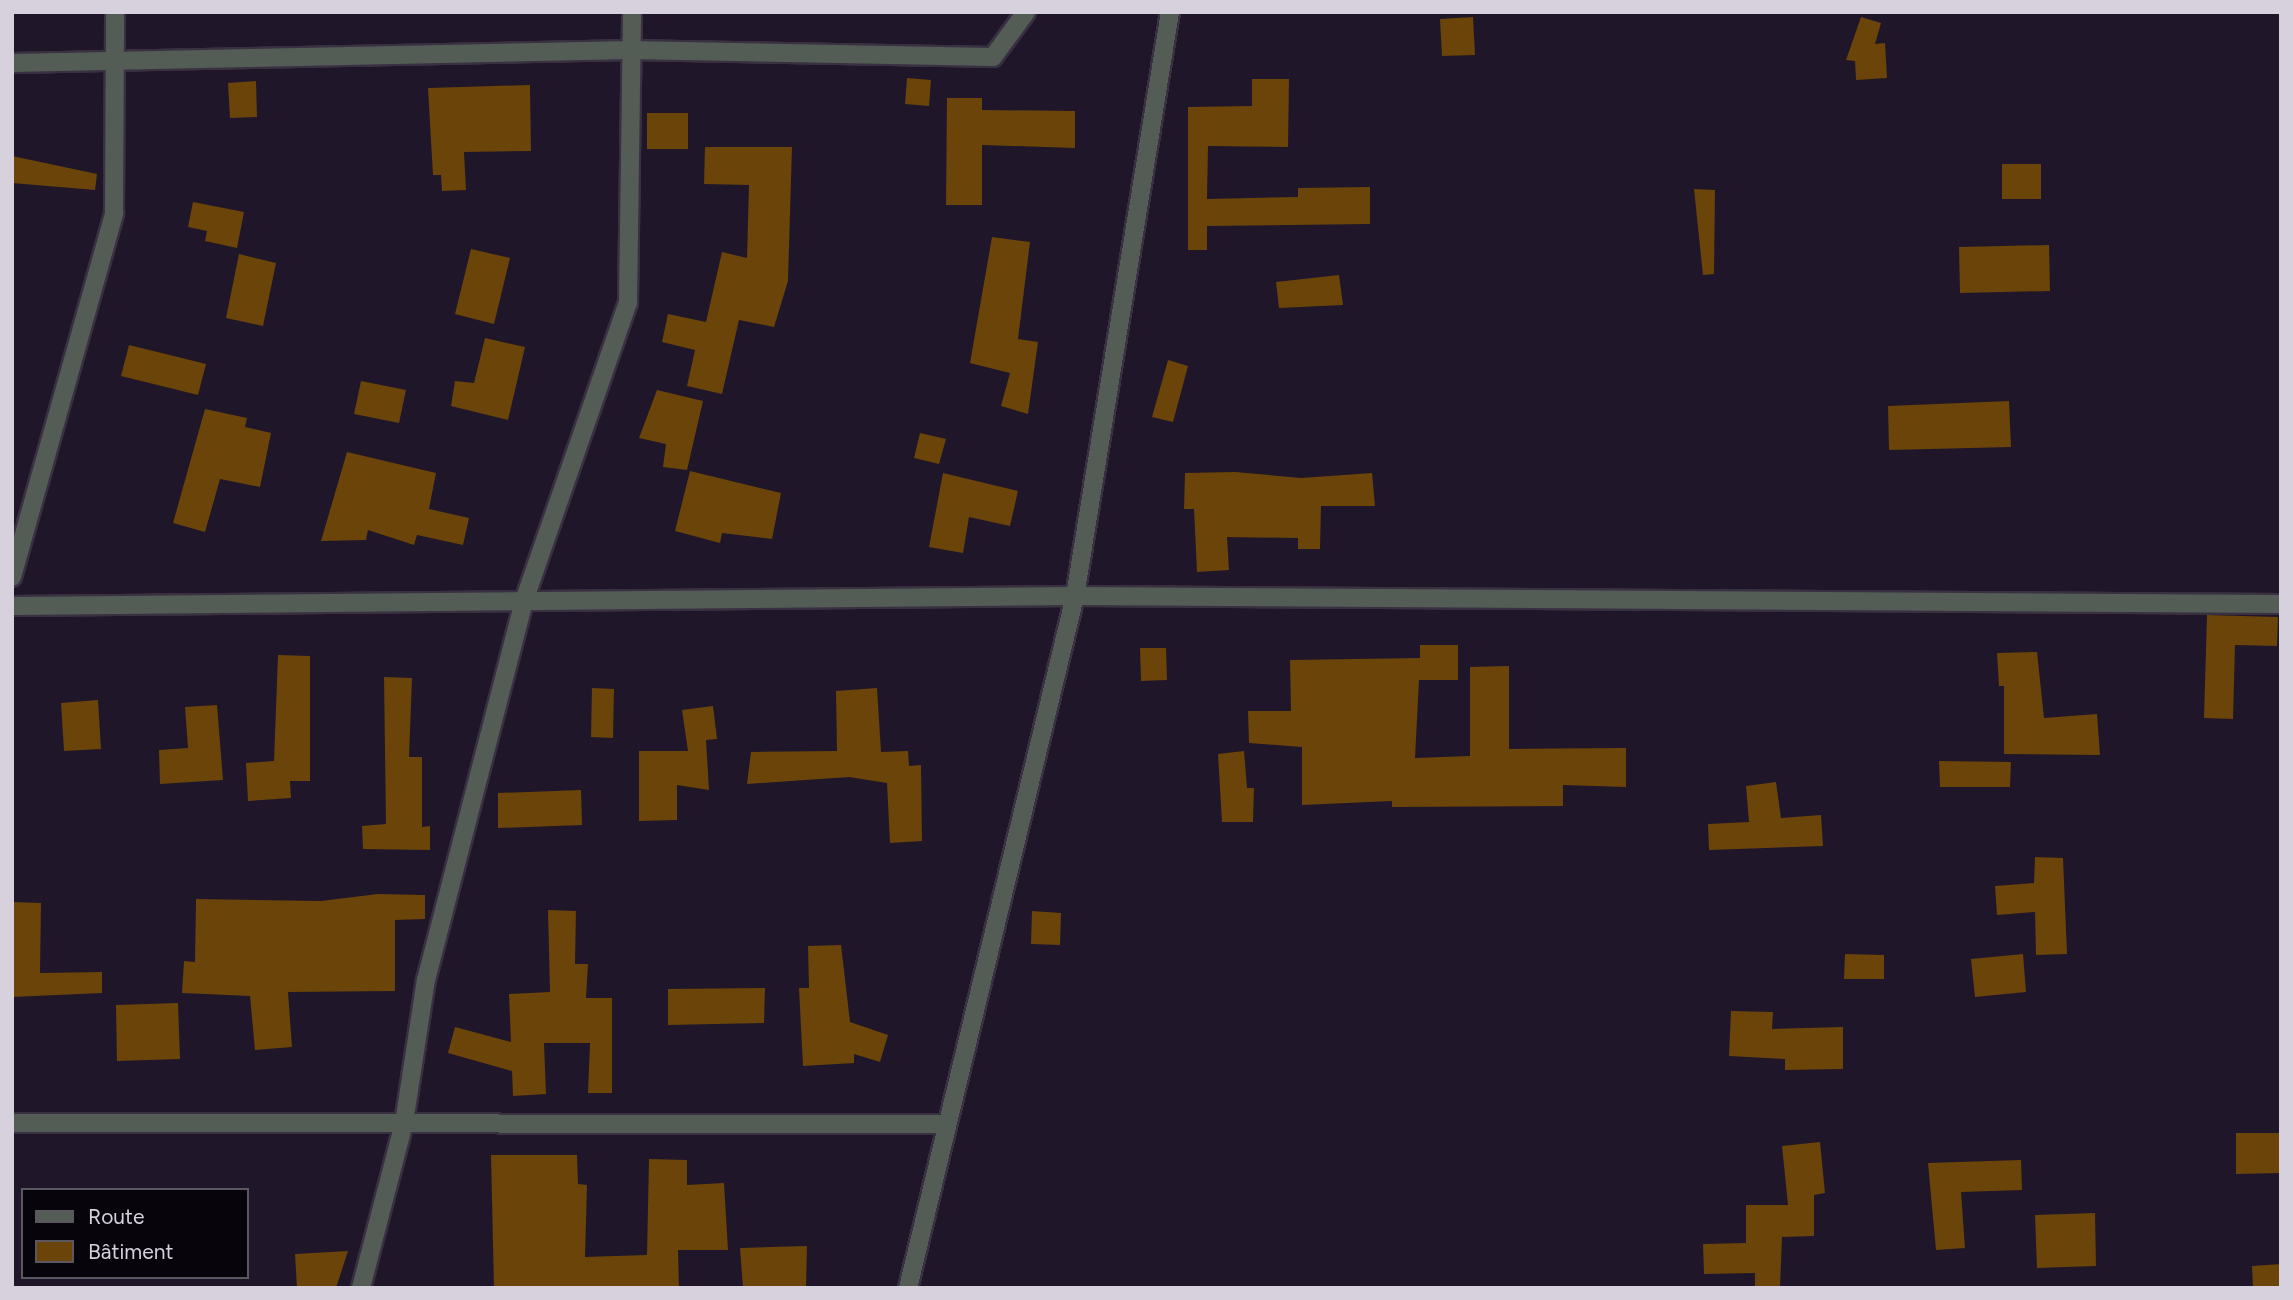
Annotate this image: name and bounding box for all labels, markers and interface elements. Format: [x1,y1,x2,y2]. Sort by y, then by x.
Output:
legend [21,1188,248,1279]
text: Route [88,1204,144,1229]
text: Bâtiment [88,1239,173,1264]

